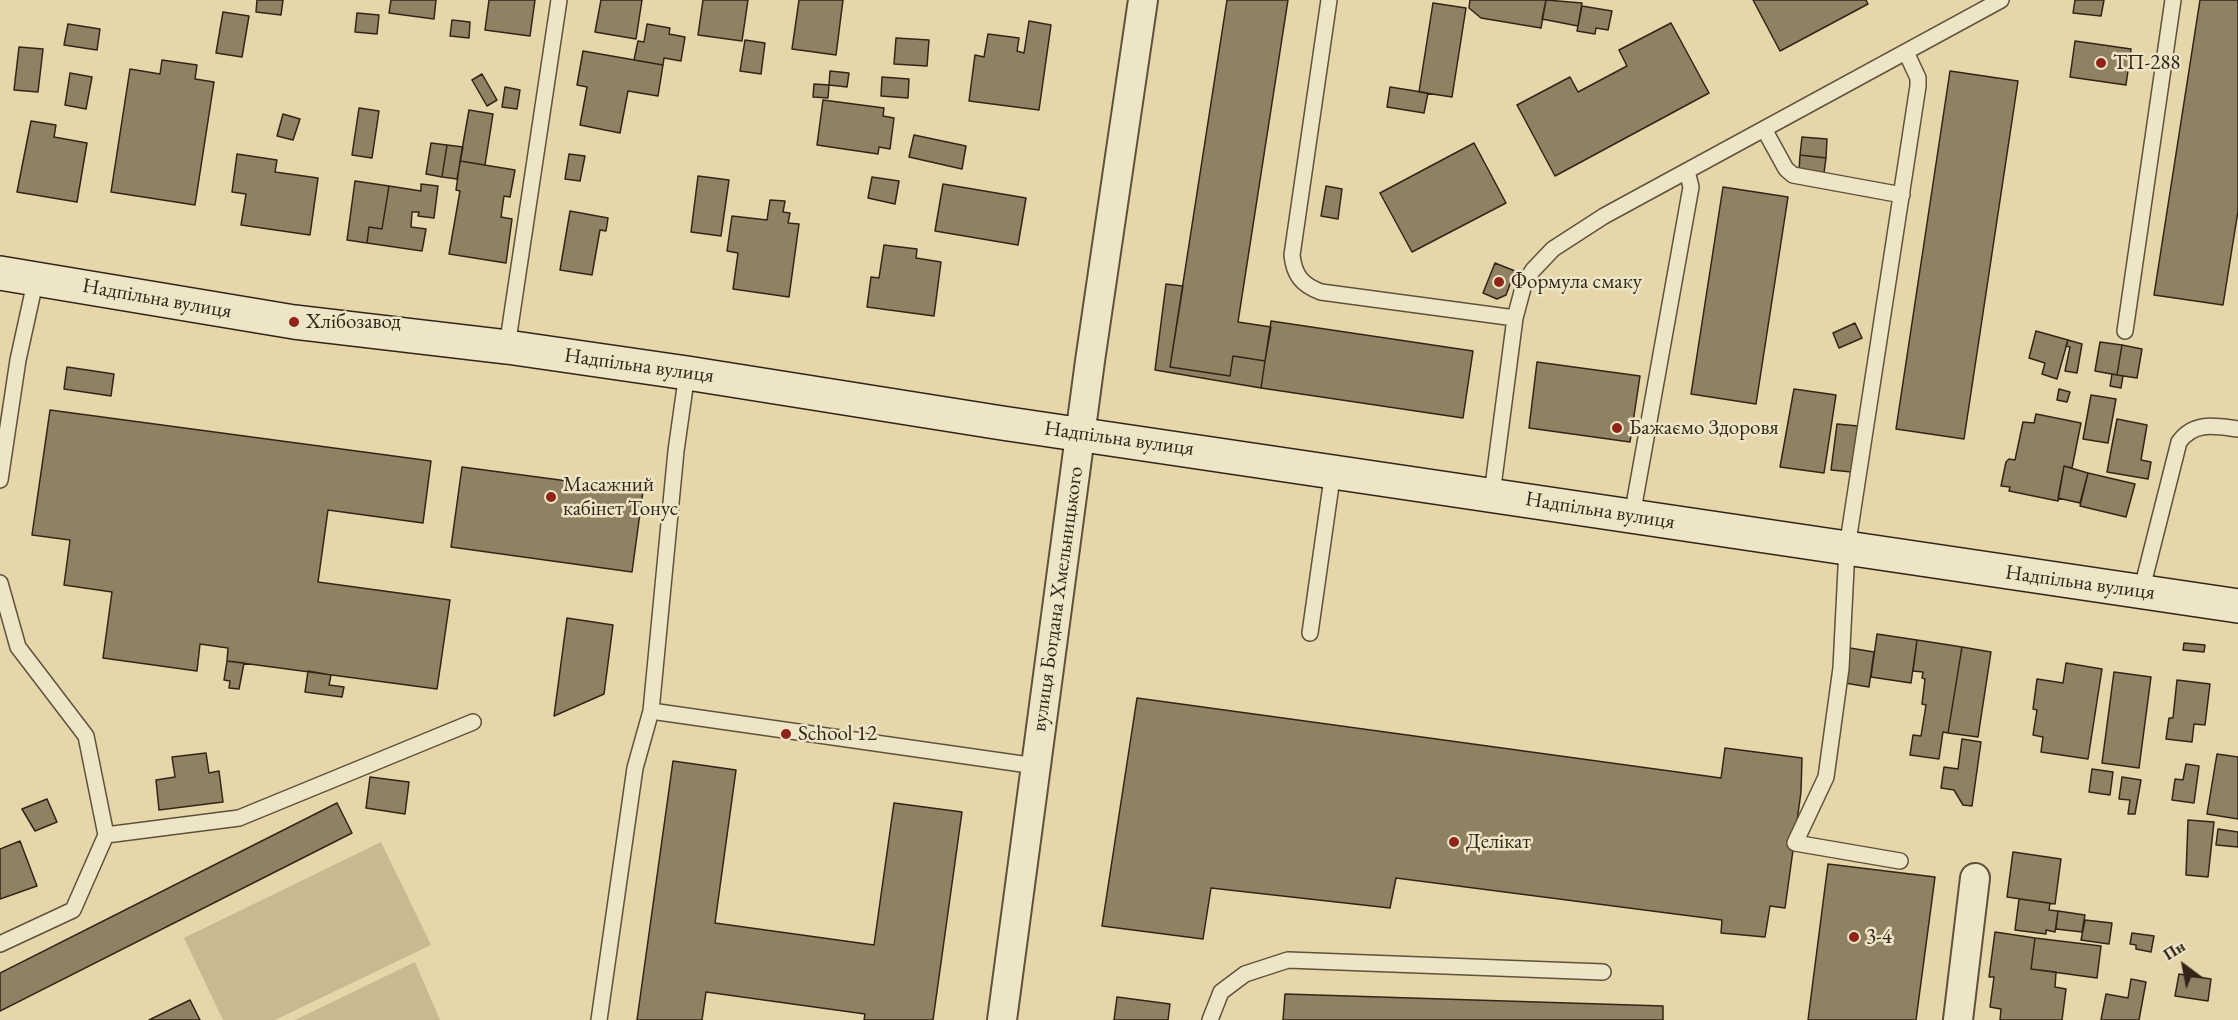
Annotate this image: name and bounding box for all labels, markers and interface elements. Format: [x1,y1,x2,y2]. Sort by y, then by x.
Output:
place label: ТП-288 [2113,50,2180,76]
marker: ТП-288 [2094,56,2108,70]
place label: Формула смаку [1511,269,1642,295]
street label: Надпільна вулиця [80,273,234,325]
marker: Формула смаку [1492,275,1506,289]
place label: Хлібозавод [306,309,401,335]
marker: Хлібозавод [287,315,301,329]
street label: Надпільна вулиця [562,343,716,389]
place label: Бажаємо Здоровя [1629,415,1779,441]
street label: Надпільна вулиця [1042,416,1196,462]
marker: Бажаємо Здоровя [1610,421,1624,435]
street label: вулиця Богдана Хмельницького [1027,465,1089,733]
place label: Масажний кабінет Тонус [563,472,678,522]
street label: Надпільна вулиця [1523,487,1677,535]
marker: Масажний кабінет Тонус [544,490,558,504]
street label: Надпільна вулиця [2003,560,2157,606]
place label: School 12 [798,721,877,747]
marker: School 12 [779,727,793,741]
place label: Делікат [1466,829,1531,855]
marker: Делікат [1447,835,1461,849]
place label: 3-4 [1866,924,1892,950]
marker: 3-4 [1847,930,1861,944]
north arrow [2154,936,2214,996]
text: Пн [2159,936,2189,965]

